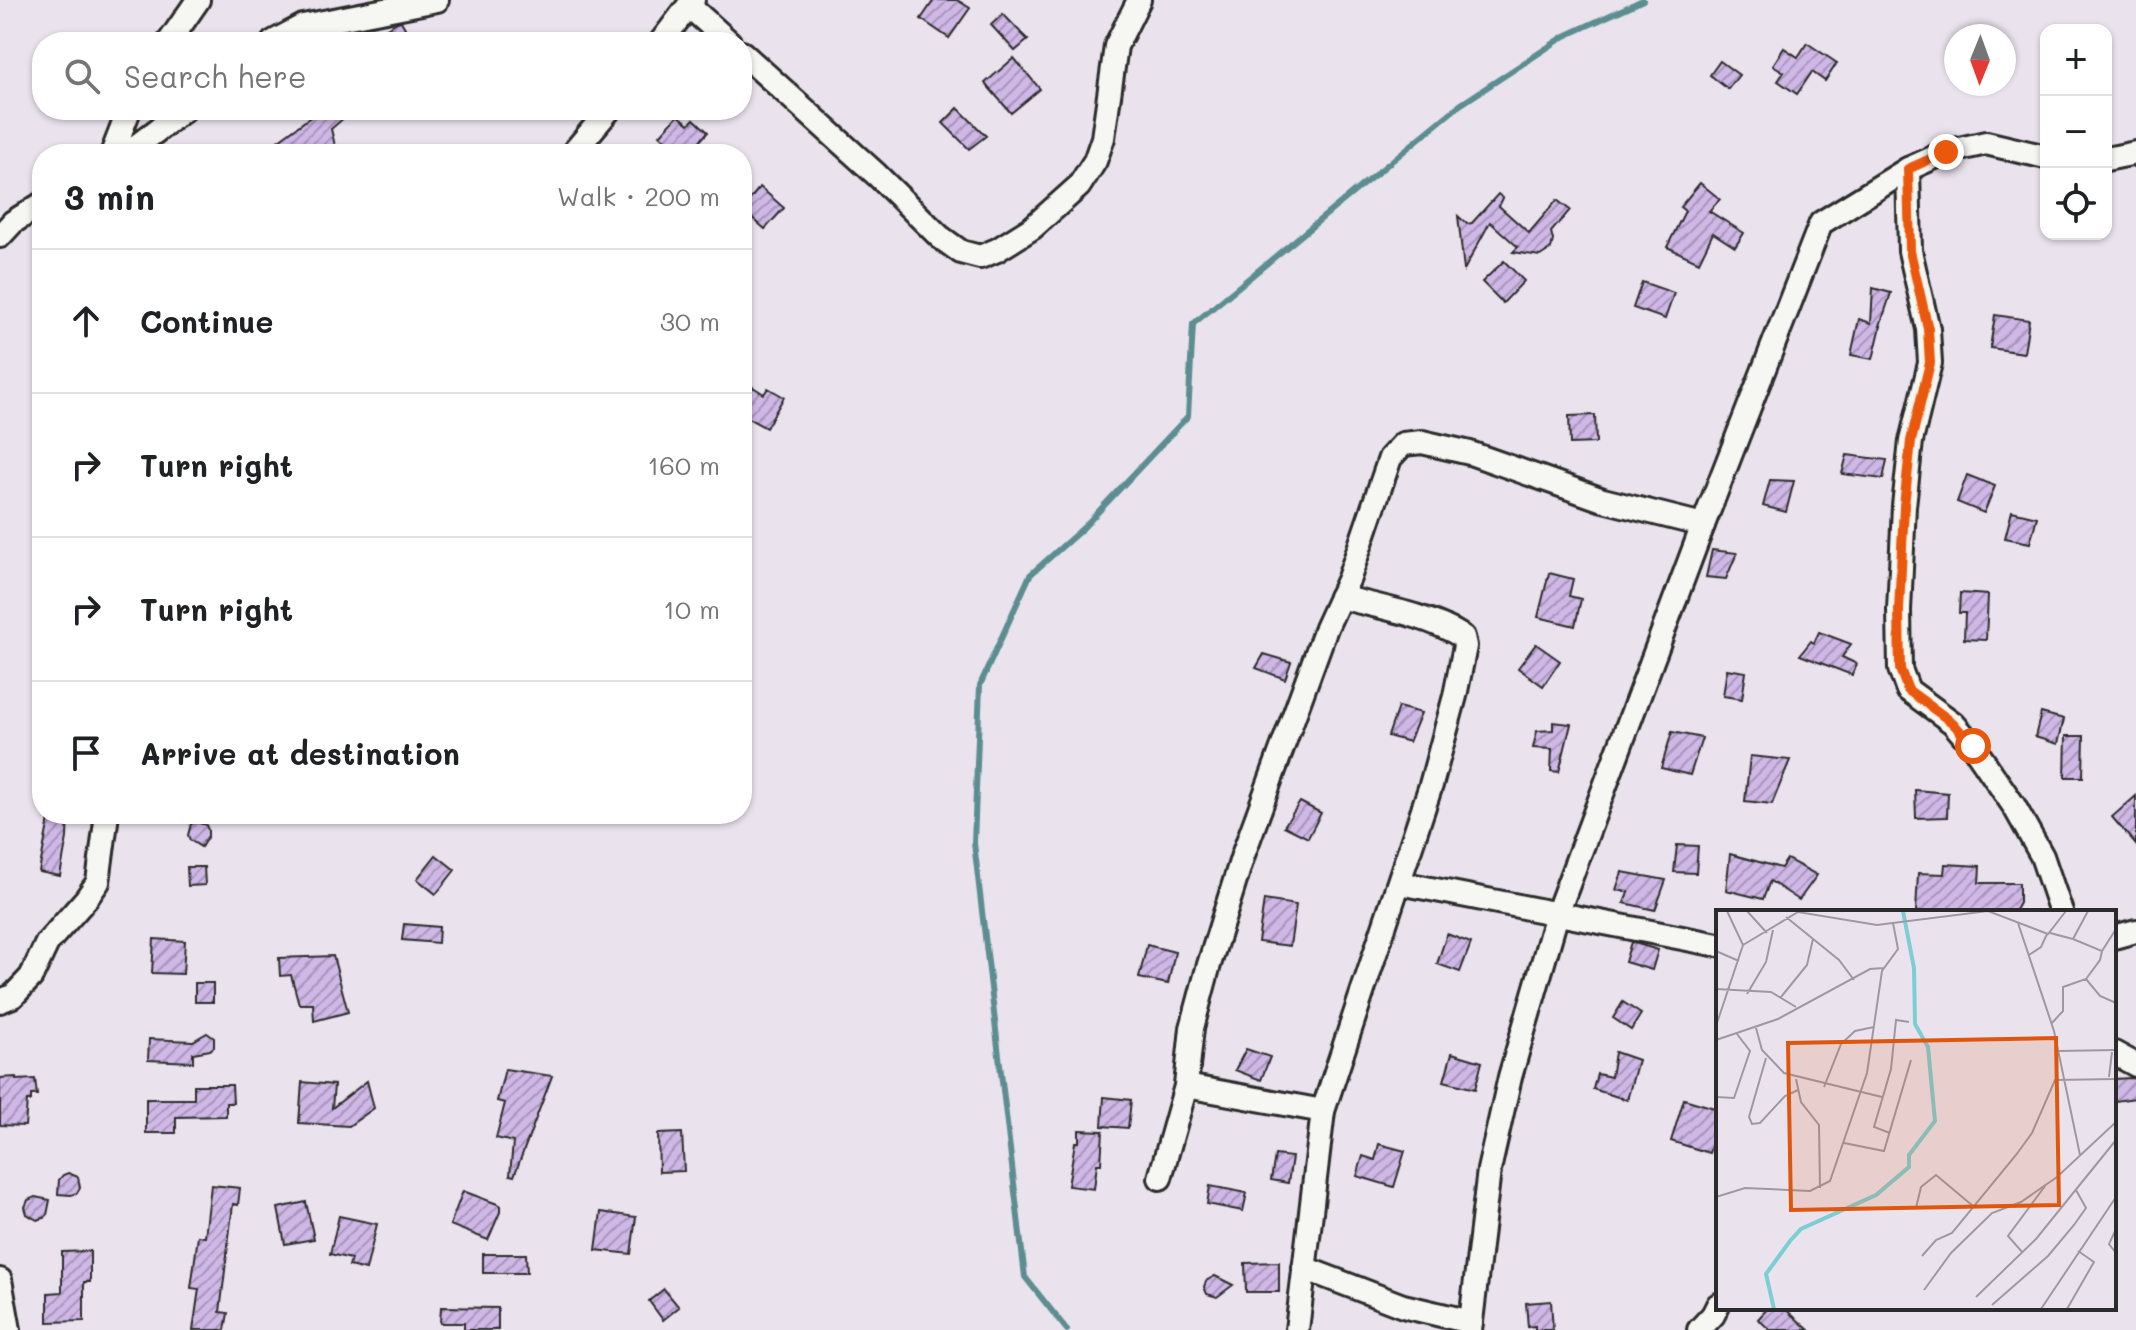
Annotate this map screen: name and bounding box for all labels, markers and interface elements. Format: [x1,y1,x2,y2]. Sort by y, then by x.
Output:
north arrow [1944,24,2016,96]
map controls [2040,24,2112,240]
button: + [2040,24,2112,96]
search box [32,32,752,120]
icon: search [60,54,104,98]
text: Search here [124,56,307,96]
button: − [2040,96,2112,168]
route end [1928,134,1964,170]
button: locate [2040,168,2112,240]
text: 3 min [64,174,155,219]
text: Walk · 200 m [557,179,720,213]
icon: ahead [64,299,108,343]
text: Continue [140,301,273,341]
text: 30 m [660,304,720,338]
icon: right [64,443,108,487]
text: Turn right [140,445,293,485]
text: 160 m [648,448,720,482]
icon: right [64,587,108,631]
text: Turn right [140,589,293,629]
text: 10 m [663,592,720,626]
route start [1955,728,1991,764]
icon: arrive [64,731,108,775]
text: Arrive at destination [140,733,460,773]
inset map [1716,910,2116,1310]

